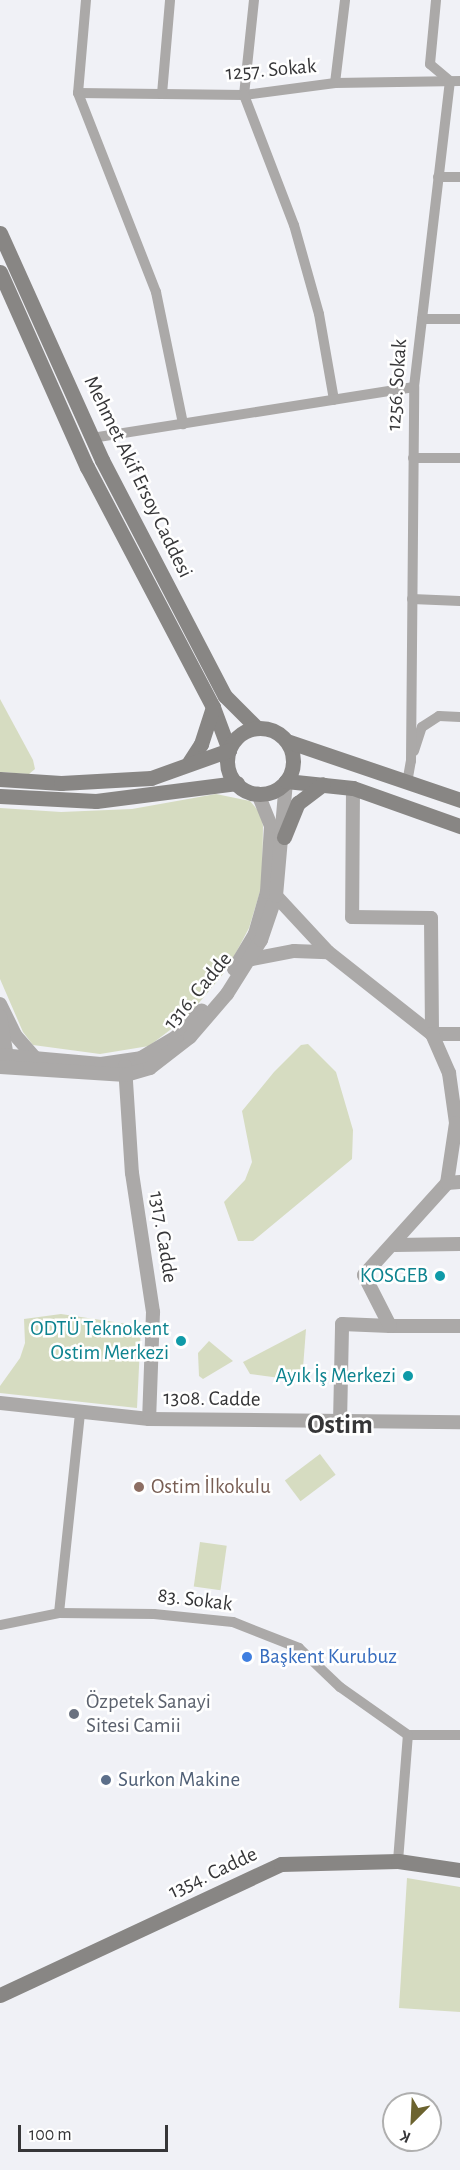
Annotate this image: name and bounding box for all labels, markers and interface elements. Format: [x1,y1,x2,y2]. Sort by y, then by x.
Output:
street label: 1257. Sokak [225,53,317,87]
street label: 1256. Sokak [381,338,413,432]
street label: Mehmet Akif Ersoy Caddesi [78,372,198,582]
street label: 1316. Cadde [158,947,238,1035]
street label: 1317. Cadde [143,1190,183,1284]
place label: KOSGEB [360,1263,428,1289]
marker: KOSGEB [433,1269,447,1283]
place label: ODTÜ Teknokent Ostim Merkezi [30,1316,169,1366]
marker: ODTÜ Teknokent Ostim Merkezi [174,1334,188,1348]
place label: Ayık İş Merkezi [275,1363,396,1389]
marker: Ayık İş Merkezi [401,1369,415,1383]
street label: 1308. Cadde [163,1386,261,1412]
district label: Ostim [307,1409,373,1441]
place label: Ostim İlkokulu [151,1474,271,1500]
marker: Ostim İlkokulu [132,1480,146,1494]
street label: 83. Sokak [156,1583,234,1617]
place label: Başkent Kurubuz [259,1644,397,1670]
marker: Başkent Kurubuz [240,1650,254,1664]
place label: Özpetek Sanayi Sitesi Camii [86,1689,211,1739]
marker: Özpetek Sanayi Sitesi Camii [67,1707,81,1721]
place label: Surkon Makine [118,1767,240,1793]
marker: Surkon Makine [99,1773,113,1787]
street label: 1354. Cadde [165,1841,261,1905]
north arrow [382,2092,442,2152]
scale bar [21,2113,171,2151]
text: 100 m [29,2126,72,2144]
text: K [398,2127,413,2146]

